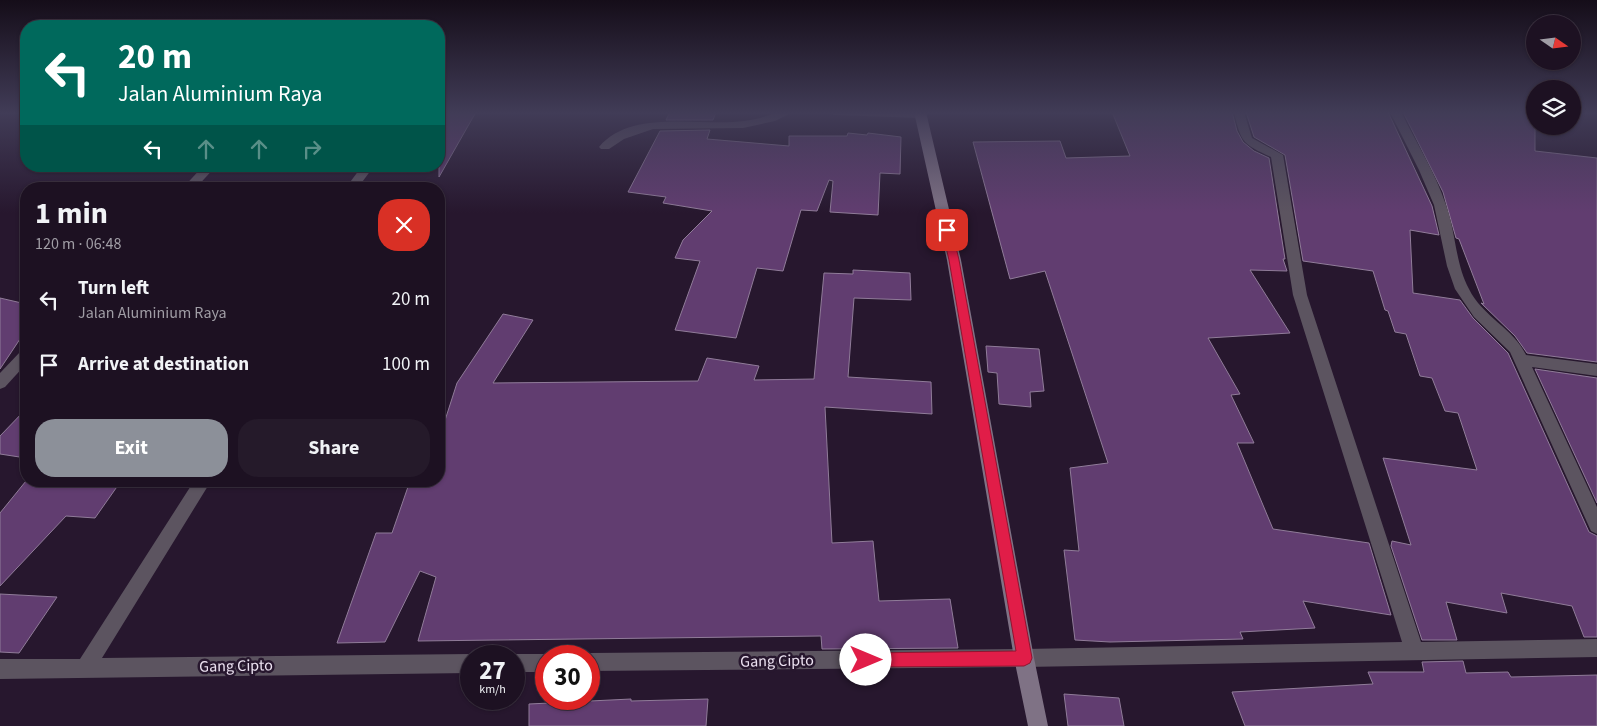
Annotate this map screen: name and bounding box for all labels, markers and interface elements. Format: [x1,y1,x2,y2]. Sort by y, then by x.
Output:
north arrow [1526,15,1581,70]
map controls [1526,15,1581,135]
text: 20 m [118,32,192,82]
icon: left [35,40,100,105]
text: Jalan Aluminium Raya [118,78,322,110]
button: layers [1526,80,1581,135]
icon: left [139,135,167,163]
icon: ahead [192,135,220,163]
icon: ahead [245,135,273,163]
icon: right [298,135,326,163]
text: 1 min [35,192,108,235]
button: close [378,199,430,251]
pin [926,209,968,251]
icon: arrive [933,216,961,244]
text: 120 m · 06:48 [35,233,122,255]
text: Turn left [78,275,149,302]
icon: left [35,286,63,314]
text: 20 m [392,286,430,313]
text: Jalan Aluminium Raya [78,302,227,324]
icon: arrive [35,351,63,379]
text: Arrive at destination [78,351,249,378]
text: 100 m [382,351,430,378]
button: Exit [35,419,228,477]
button: Share [238,419,430,477]
position arrow [839,633,891,685]
speed limit sign: 30 [535,645,600,710]
street label: Gang Cipto [740,649,814,673]
text: 27 [479,653,506,689]
street label: Gang Cipto [199,654,273,678]
text: km/h [479,681,506,698]

